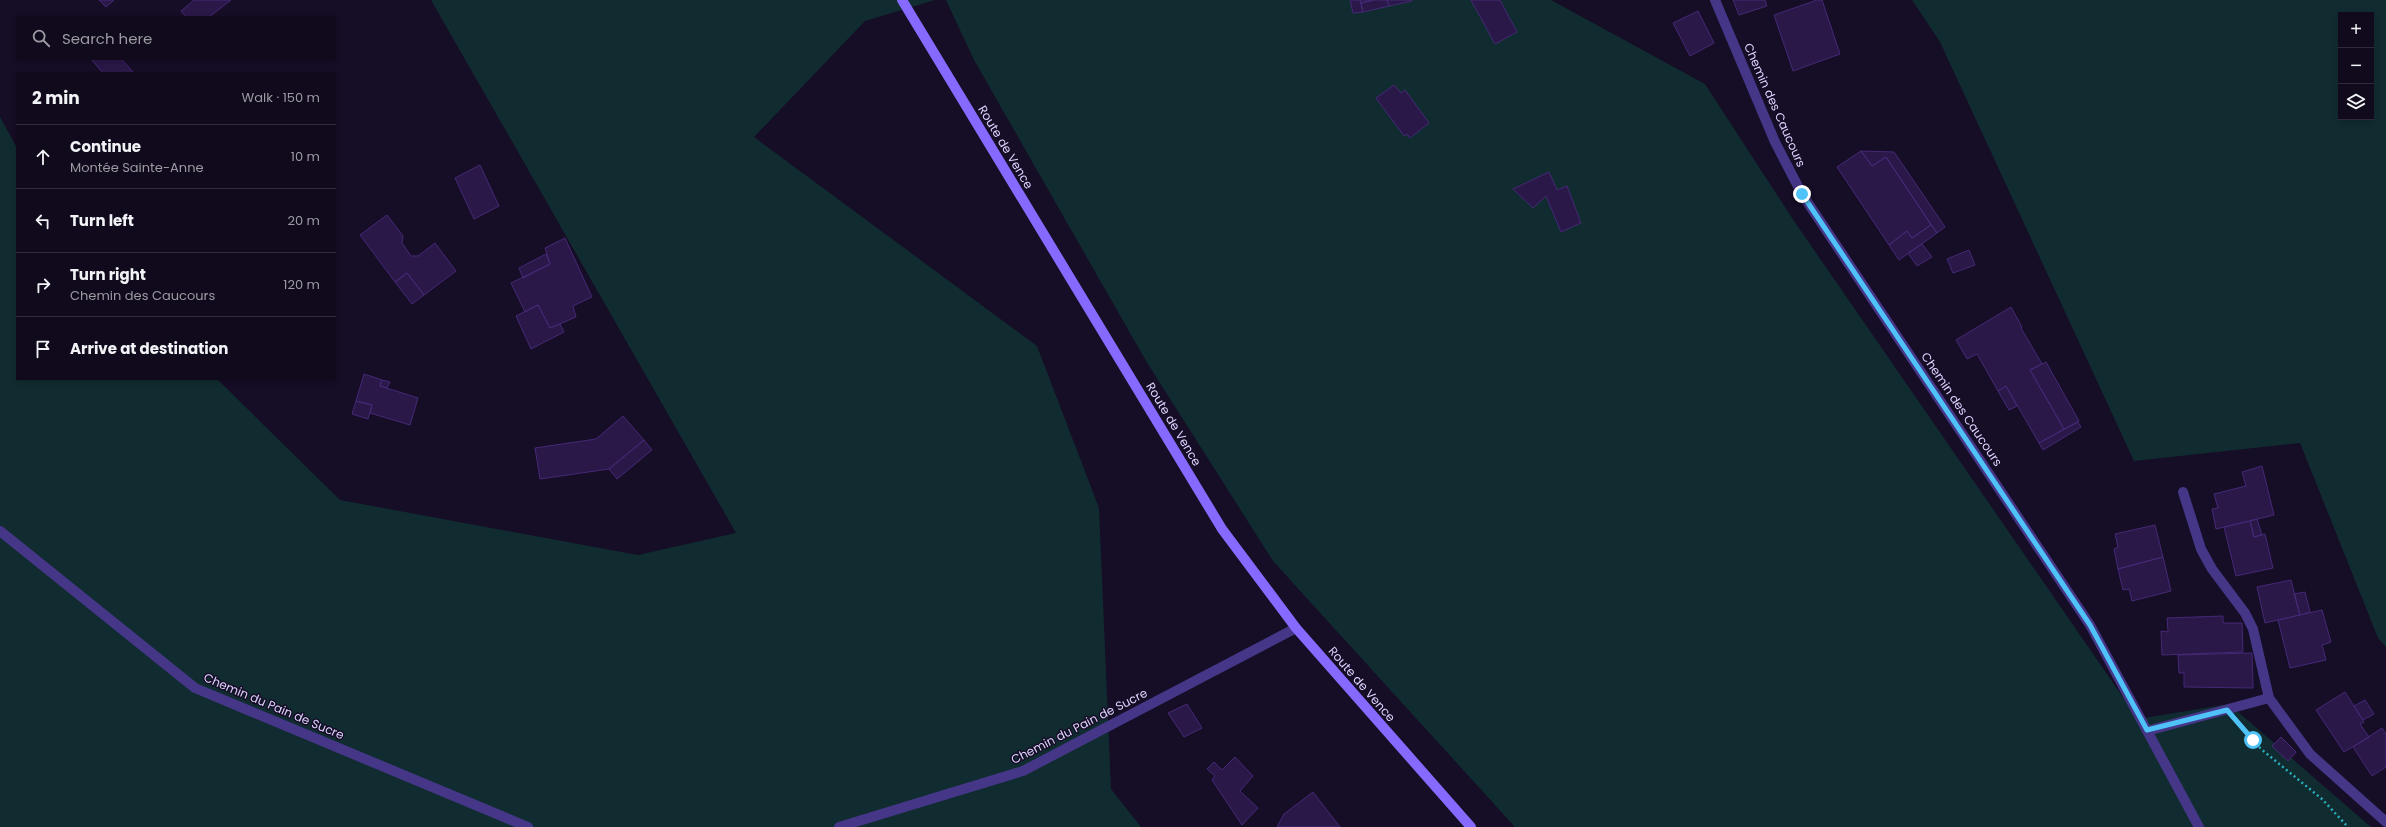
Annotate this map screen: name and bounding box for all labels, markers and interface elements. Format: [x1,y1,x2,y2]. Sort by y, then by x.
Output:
map controls [2338,12,2374,120]
button: + [2338,12,2374,48]
search box [16,16,336,60]
icon: search [30,27,52,49]
text: Search here [62,28,152,49]
street label: Chemin des Caucours [1740,40,1810,170]
button: − [2338,48,2374,84]
button: layers [2338,84,2374,120]
text: 2 min [32,86,80,110]
text: Walk · 150 m [242,88,320,107]
street label: Route de Vence [974,102,1038,192]
text: Continue [70,136,141,157]
icon: ahead [32,146,54,168]
text: 10 m [291,147,320,166]
text: Montée Sainte-Anne [70,158,204,177]
route end [1793,185,1811,203]
icon: left [32,210,54,232]
text: Turn left [70,210,134,231]
text: 20 m [287,211,320,230]
text: Turn right [70,264,146,285]
icon: right [32,274,54,296]
text: 120 m [283,275,320,294]
text: Chemin des Caucours [70,286,215,305]
icon: arrive [32,338,54,360]
text: Arrive at destination [70,338,228,359]
street label: Chemin des Caucours [1917,349,2007,469]
street label: Route de Vence [1142,379,1206,469]
street label: Route de Vence [1325,643,1399,725]
street label: Chemin du Pain de Sucre [201,669,347,743]
street label: Chemin du Pain de Sucre [1008,684,1150,768]
route start [2244,731,2262,749]

